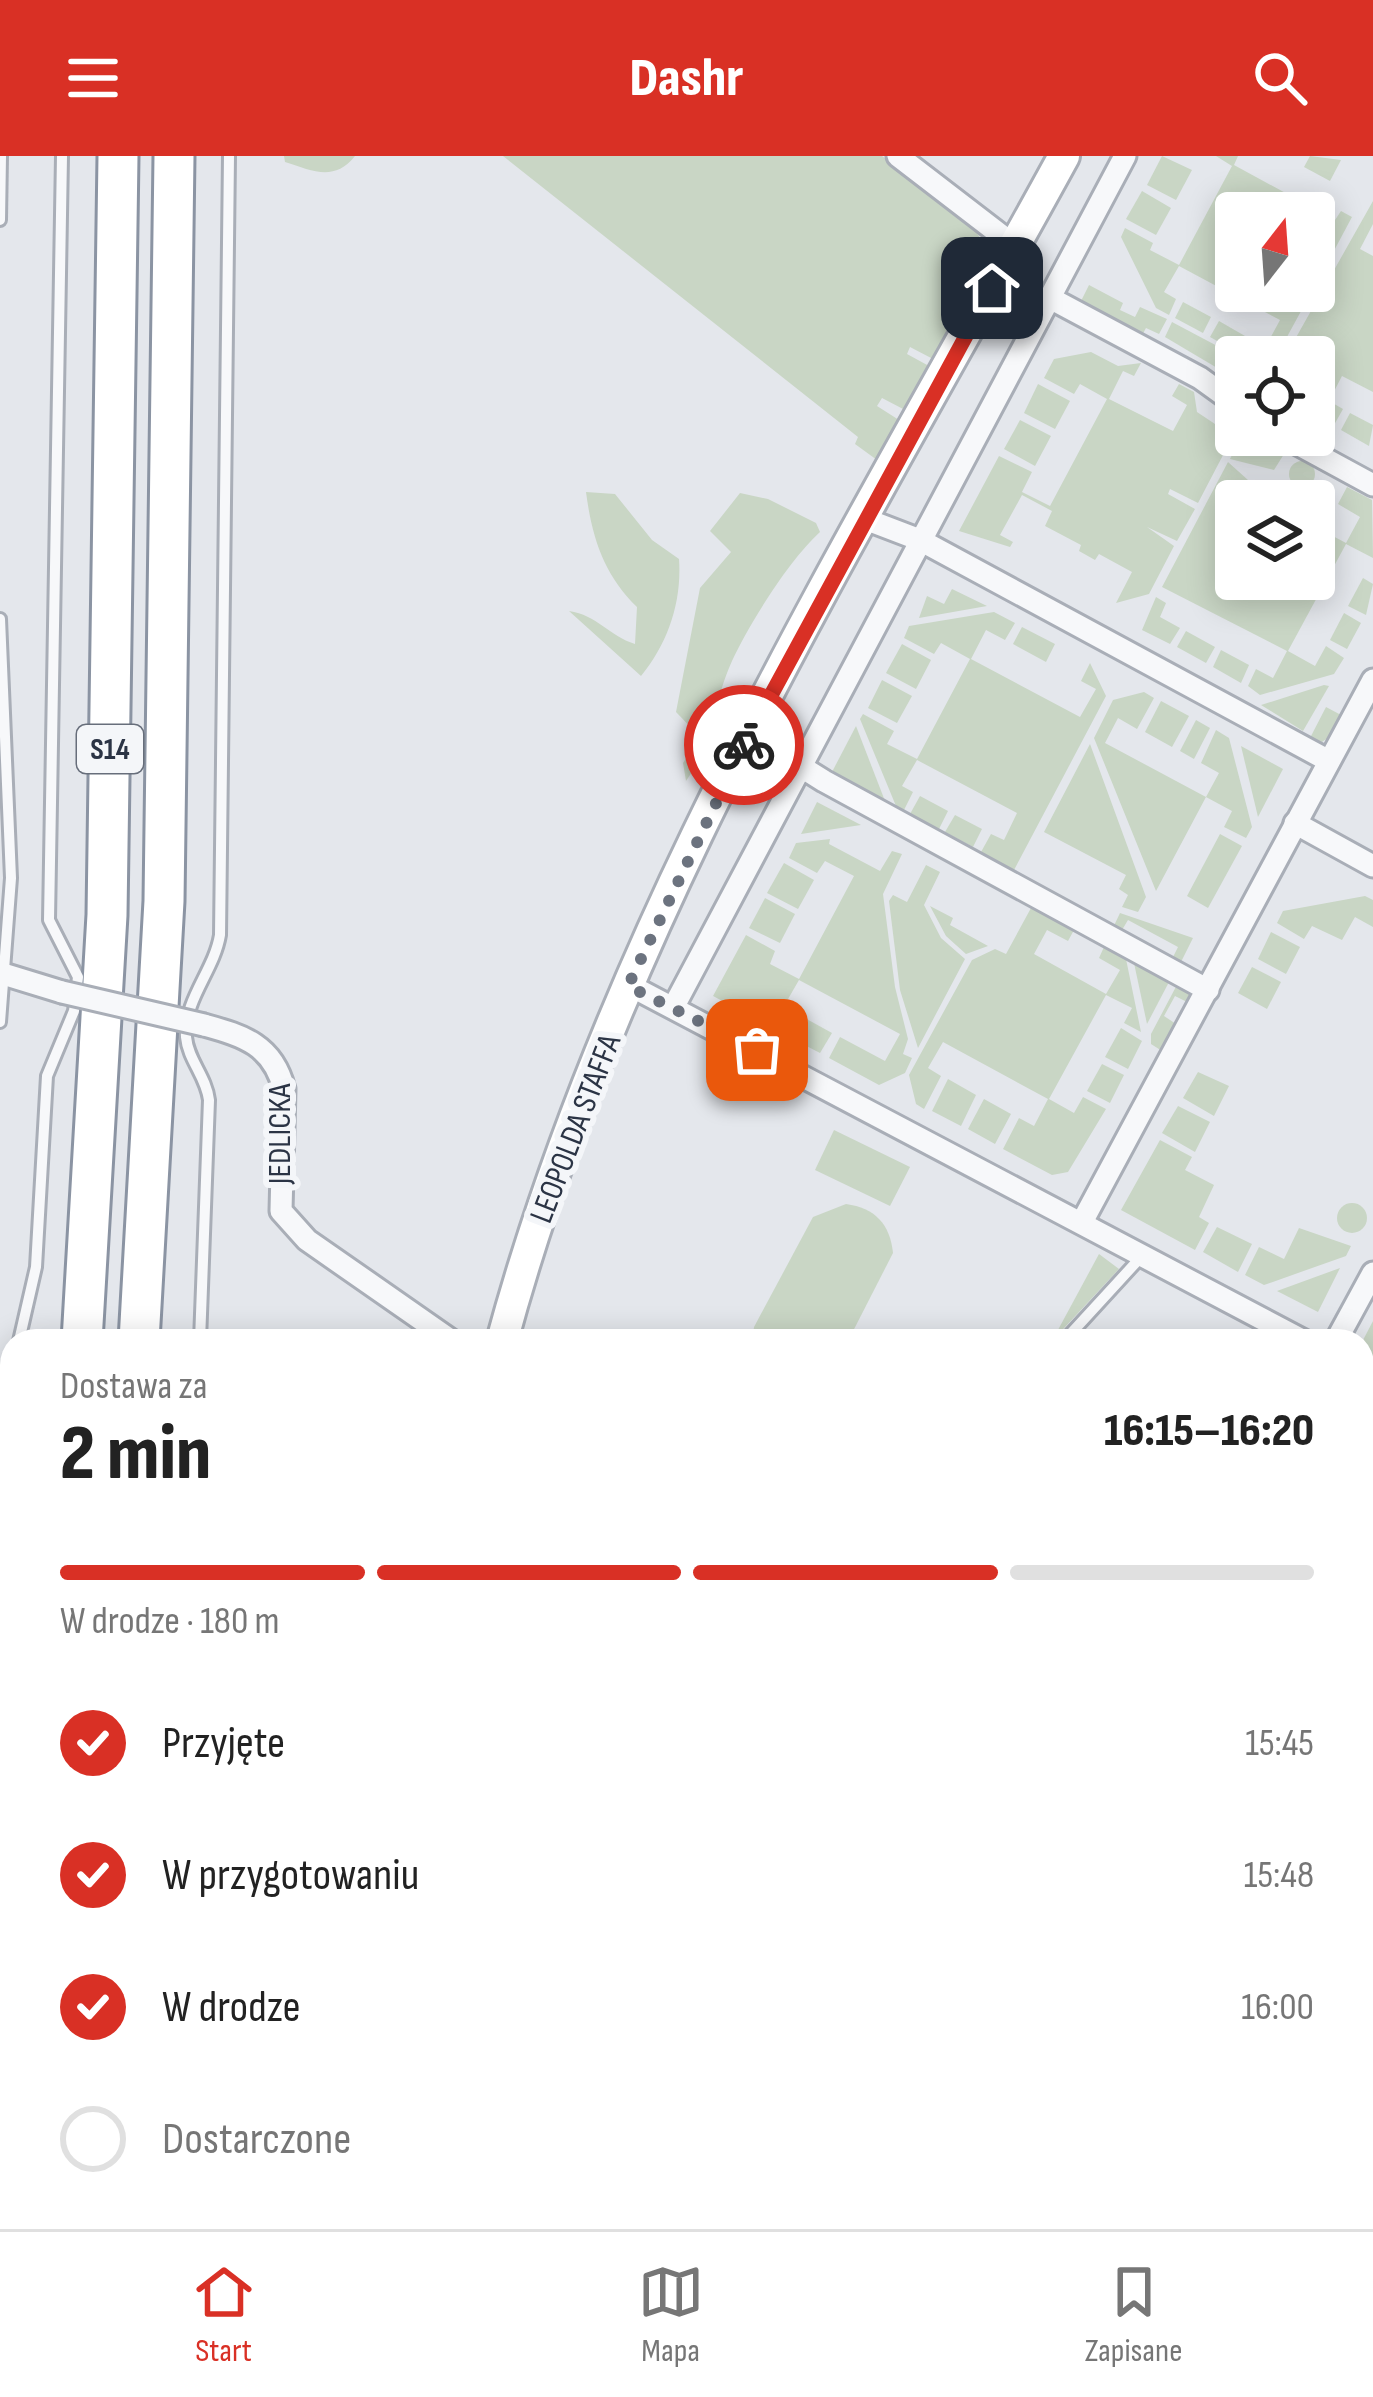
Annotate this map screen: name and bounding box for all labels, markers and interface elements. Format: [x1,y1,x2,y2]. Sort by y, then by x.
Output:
icon: menu [60,45,126,111]
icon: search [1247,45,1313,111]
text: Dashr [629,46,744,111]
north arrow [1215,192,1335,312]
map controls [1215,192,1335,600]
pin [941,237,1043,339]
icon: home [959,255,1025,321]
button: locate [1215,336,1335,456]
button: layers [1215,480,1335,600]
courier [684,685,804,805]
icon: bike [711,712,777,778]
road number: S14 [77,725,143,773]
pin [706,999,808,1101]
icon: bag [724,1017,790,1083]
street label: LEOPOLDA STAFFA [522,1028,630,1229]
street label: JEDLICKA [260,1083,300,1185]
text: Dostawa za [60,1363,208,1410]
text: 16:15–16:20 [1104,1404,1314,1459]
text: 2 min [60,1408,211,1501]
text: W drodze · 180 m [60,1598,280,1645]
icon: check [60,1710,126,1776]
text: Przyjęte [162,1716,285,1771]
text: 15:45 [1245,1720,1314,1767]
icon: check [60,1842,126,1908]
text: W przygotowaniu [162,1848,419,1903]
text: 15:48 [1244,1852,1314,1899]
icon: check [60,1974,126,2040]
text: W drodze [162,1980,300,2035]
text: 16:00 [1241,1984,1314,2031]
text: Dostarczone [162,2112,351,2167]
tab: Start [191,2259,257,2371]
tab: Mapa [638,2259,704,2371]
tab: Zapisane [1085,2259,1182,2371]

